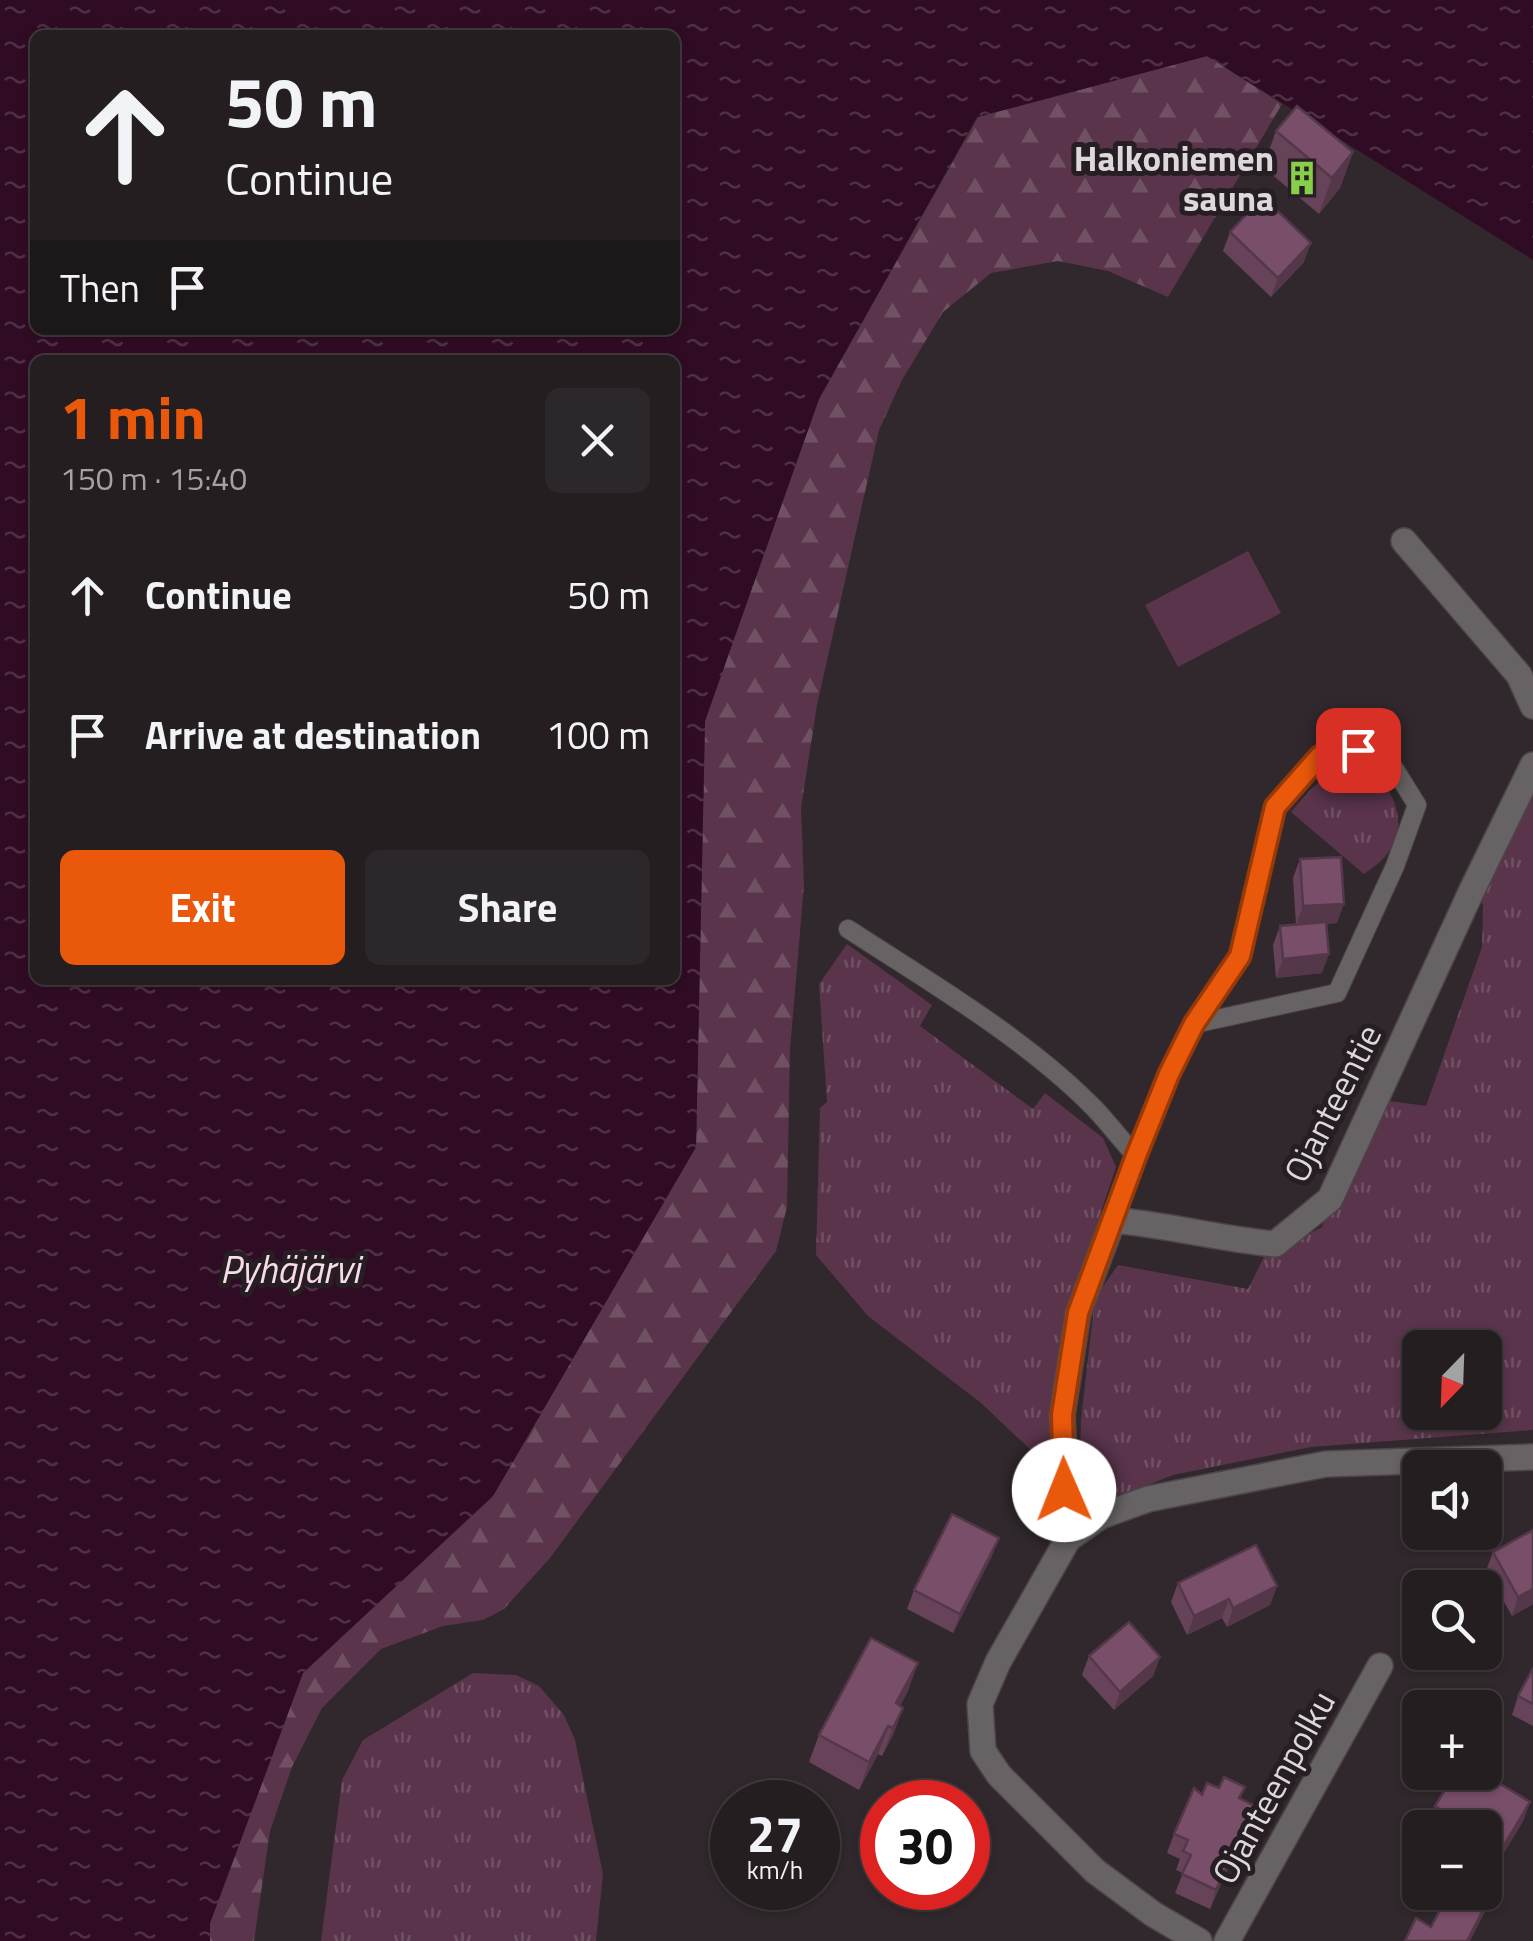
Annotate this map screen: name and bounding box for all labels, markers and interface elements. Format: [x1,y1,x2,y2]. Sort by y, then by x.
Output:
text: 50 m [225,48,378,154]
icon: ahead [60,70,190,200]
place label: Halkoniemen sauna [1074,131,1274,225]
text: Continue [225,144,393,212]
building icon: Halkoniemen sauna [1283,159,1321,197]
text: Then [60,259,140,317]
icon: arrive [160,260,215,315]
text: 1 min [60,371,206,462]
button: close [545,388,650,493]
text: 150 m · 15:40 [60,454,247,502]
text: Continue [145,566,292,624]
text: 50 m [567,566,650,624]
icon: ahead [60,568,115,623]
text: Arrive at destination [145,706,481,764]
text: 100 m [546,706,650,764]
icon: arrive [60,708,115,763]
pin [1316,708,1401,793]
icon: arrive [1331,723,1386,778]
button: Exit [60,850,345,965]
button: Share [365,850,650,965]
street label: Ojanteentie [1269,1015,1395,1191]
water label: Pyhäjärvi [220,1240,364,1298]
north arrow [1402,1330,1502,1430]
map controls [1402,1330,1502,1910]
position arrow [1012,1438,1116,1542]
button: sound [1402,1450,1502,1550]
button: search [1402,1570,1502,1670]
street label: Ojanteenpolku [1198,1680,1348,1894]
button: + [1402,1690,1502,1790]
speed limit sign: 30 [860,1780,990,1910]
text: 27 [747,1795,803,1871]
button: − [1402,1810,1502,1910]
text: km/h [747,1851,803,1889]

